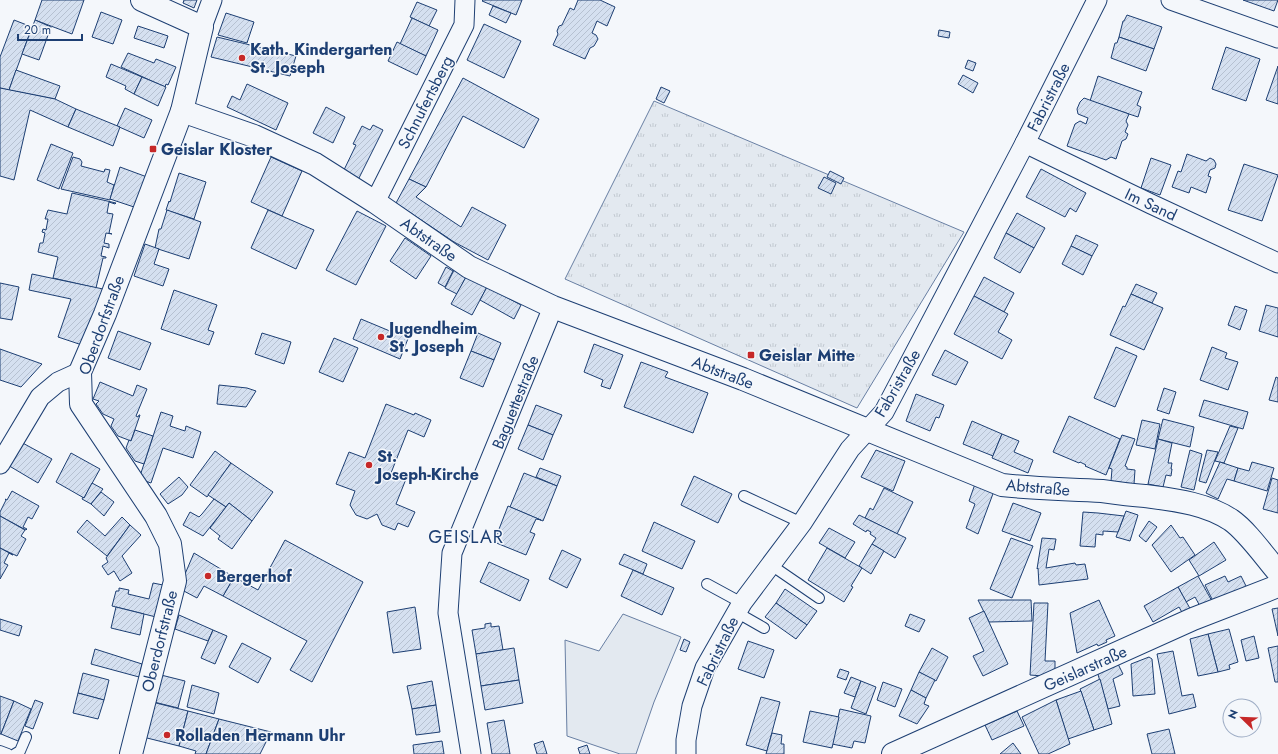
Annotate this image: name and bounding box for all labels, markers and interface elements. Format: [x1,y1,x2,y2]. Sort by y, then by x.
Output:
scale bar [18,16,82,42]
text: 20 m [24,21,51,39]
place label: Kath. Kindergarten St. Joseph [250,38,393,79]
street label: Schnufertsberg [392,52,459,153]
marker: Kath. Kindergarten St. Joseph [237,53,247,63]
street label: Fabristraße [1021,59,1076,136]
place label: Geislar Kloster [161,138,273,161]
marker: Geislar Kloster [148,144,158,154]
street label: Im Sand [1121,182,1181,227]
street label: Abtstraße [396,212,462,267]
street label: Oberdorfstraße [73,272,130,378]
place label: Jugendheim St. Joseph [386,317,477,358]
marker: Jugendheim St. Joseph [376,332,386,342]
place label: Geislar Mitte [759,344,855,367]
street label: Fabristraße [869,345,926,421]
street label: Abtstraße [689,350,757,395]
marker: Geislar Mitte [746,350,756,360]
street label: Baguettestraße [486,352,545,452]
place label: St. Joseph-Kirche [374,445,479,486]
marker: St. Joseph-Kirche [364,460,374,470]
street label: Abtstraße [1005,473,1071,502]
district label: GEISLAR [428,524,504,550]
place label: Bergerhof [216,565,293,588]
marker: Bergerhof [203,571,213,581]
street label: Oberdorfstraße [136,588,183,694]
street label: Fabristraße [691,613,744,690]
street label: Geislarstraße [1040,640,1130,697]
north arrow [1222,698,1262,738]
text: N [1224,707,1242,721]
place label: Rolladen Hermann Uhr [175,724,346,747]
marker: Rolladen Hermann Uhr [162,730,172,740]

